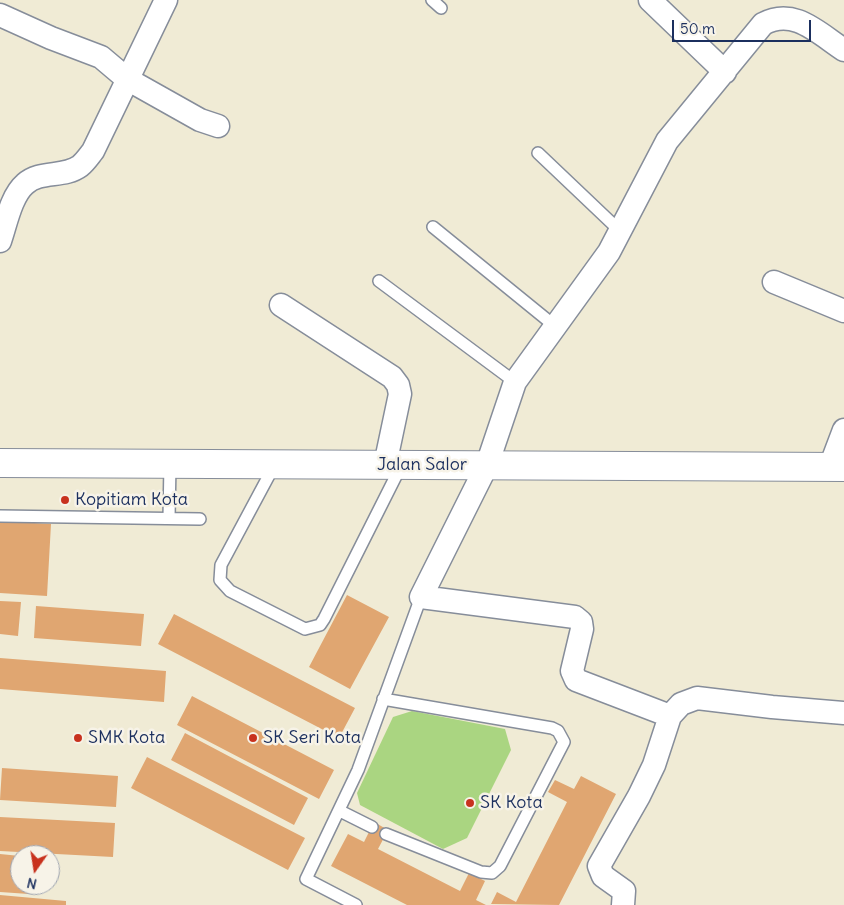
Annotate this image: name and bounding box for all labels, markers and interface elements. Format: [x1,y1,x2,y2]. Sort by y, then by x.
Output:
scale bar [674,10,813,42]
text: 50 m [680,19,715,38]
street label: Jalan Salor [377,454,467,476]
place label: Kopitiam Kota [75,489,188,511]
marker: Kopitiam Kota [59,494,71,506]
place label: SMK Kota [88,727,165,749]
place label: SK Seri Kota [263,727,361,749]
marker: SMK Kota [72,732,84,744]
marker: SK Seri Kota [247,732,259,744]
place label: SK Kota [480,792,543,814]
marker: SK Kota [464,797,476,809]
north arrow [10,845,60,895]
text: N [25,874,39,894]

